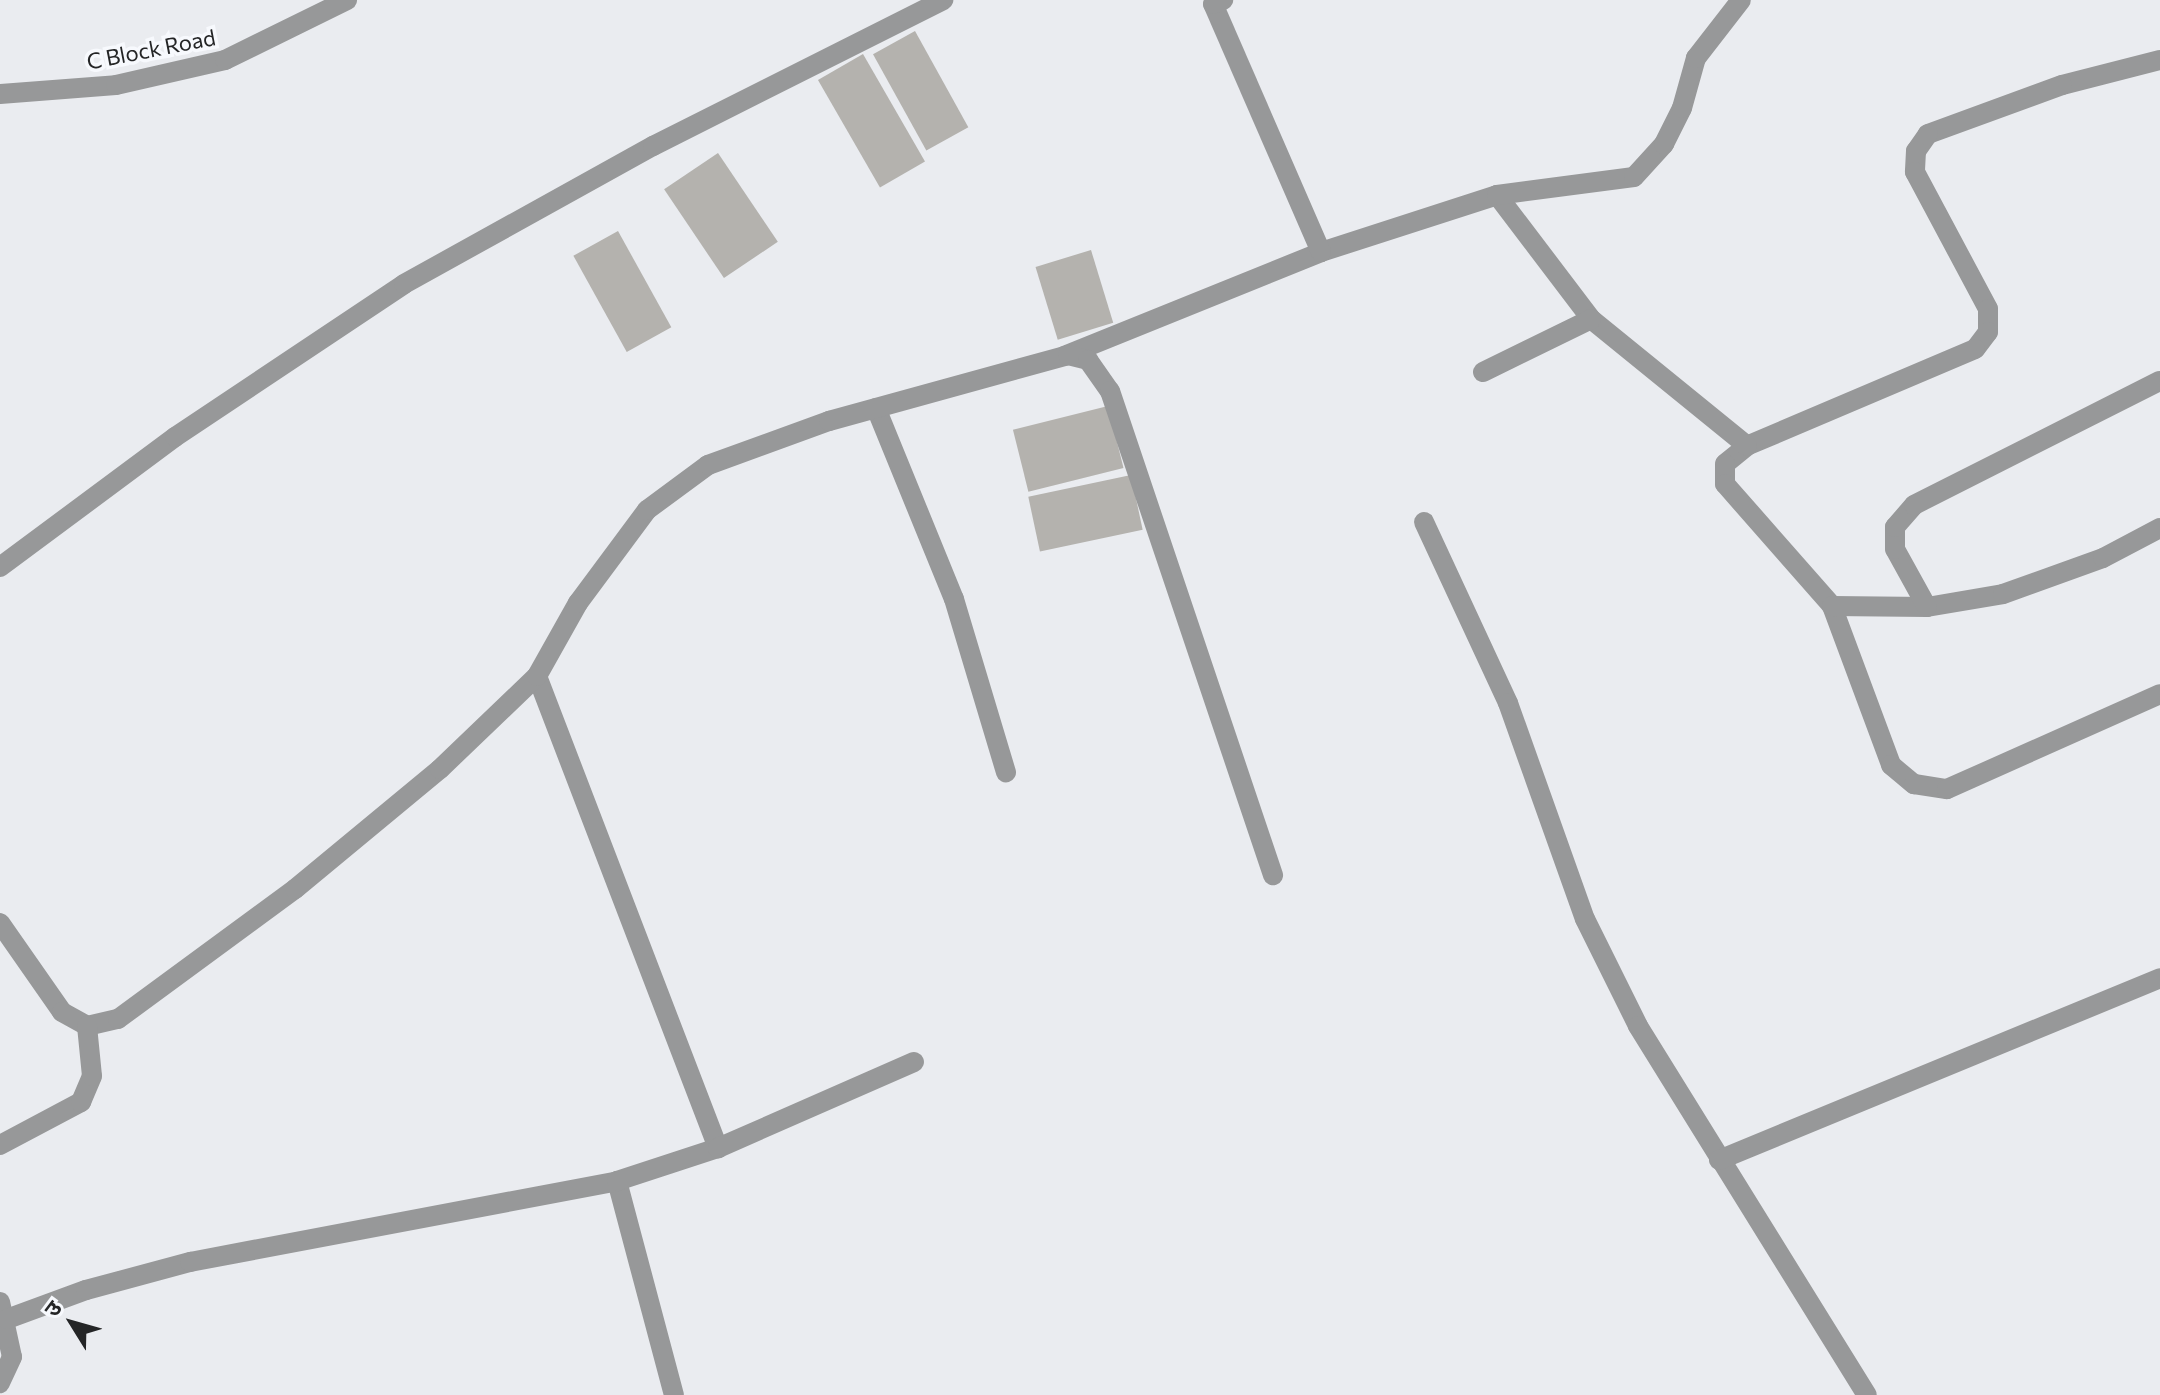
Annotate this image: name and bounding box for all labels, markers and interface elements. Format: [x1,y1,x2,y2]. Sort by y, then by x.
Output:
street label: C Block Road [84,24,218,74]
north arrow [32,1283,112,1363]
text: उ [38,1295,67,1322]

